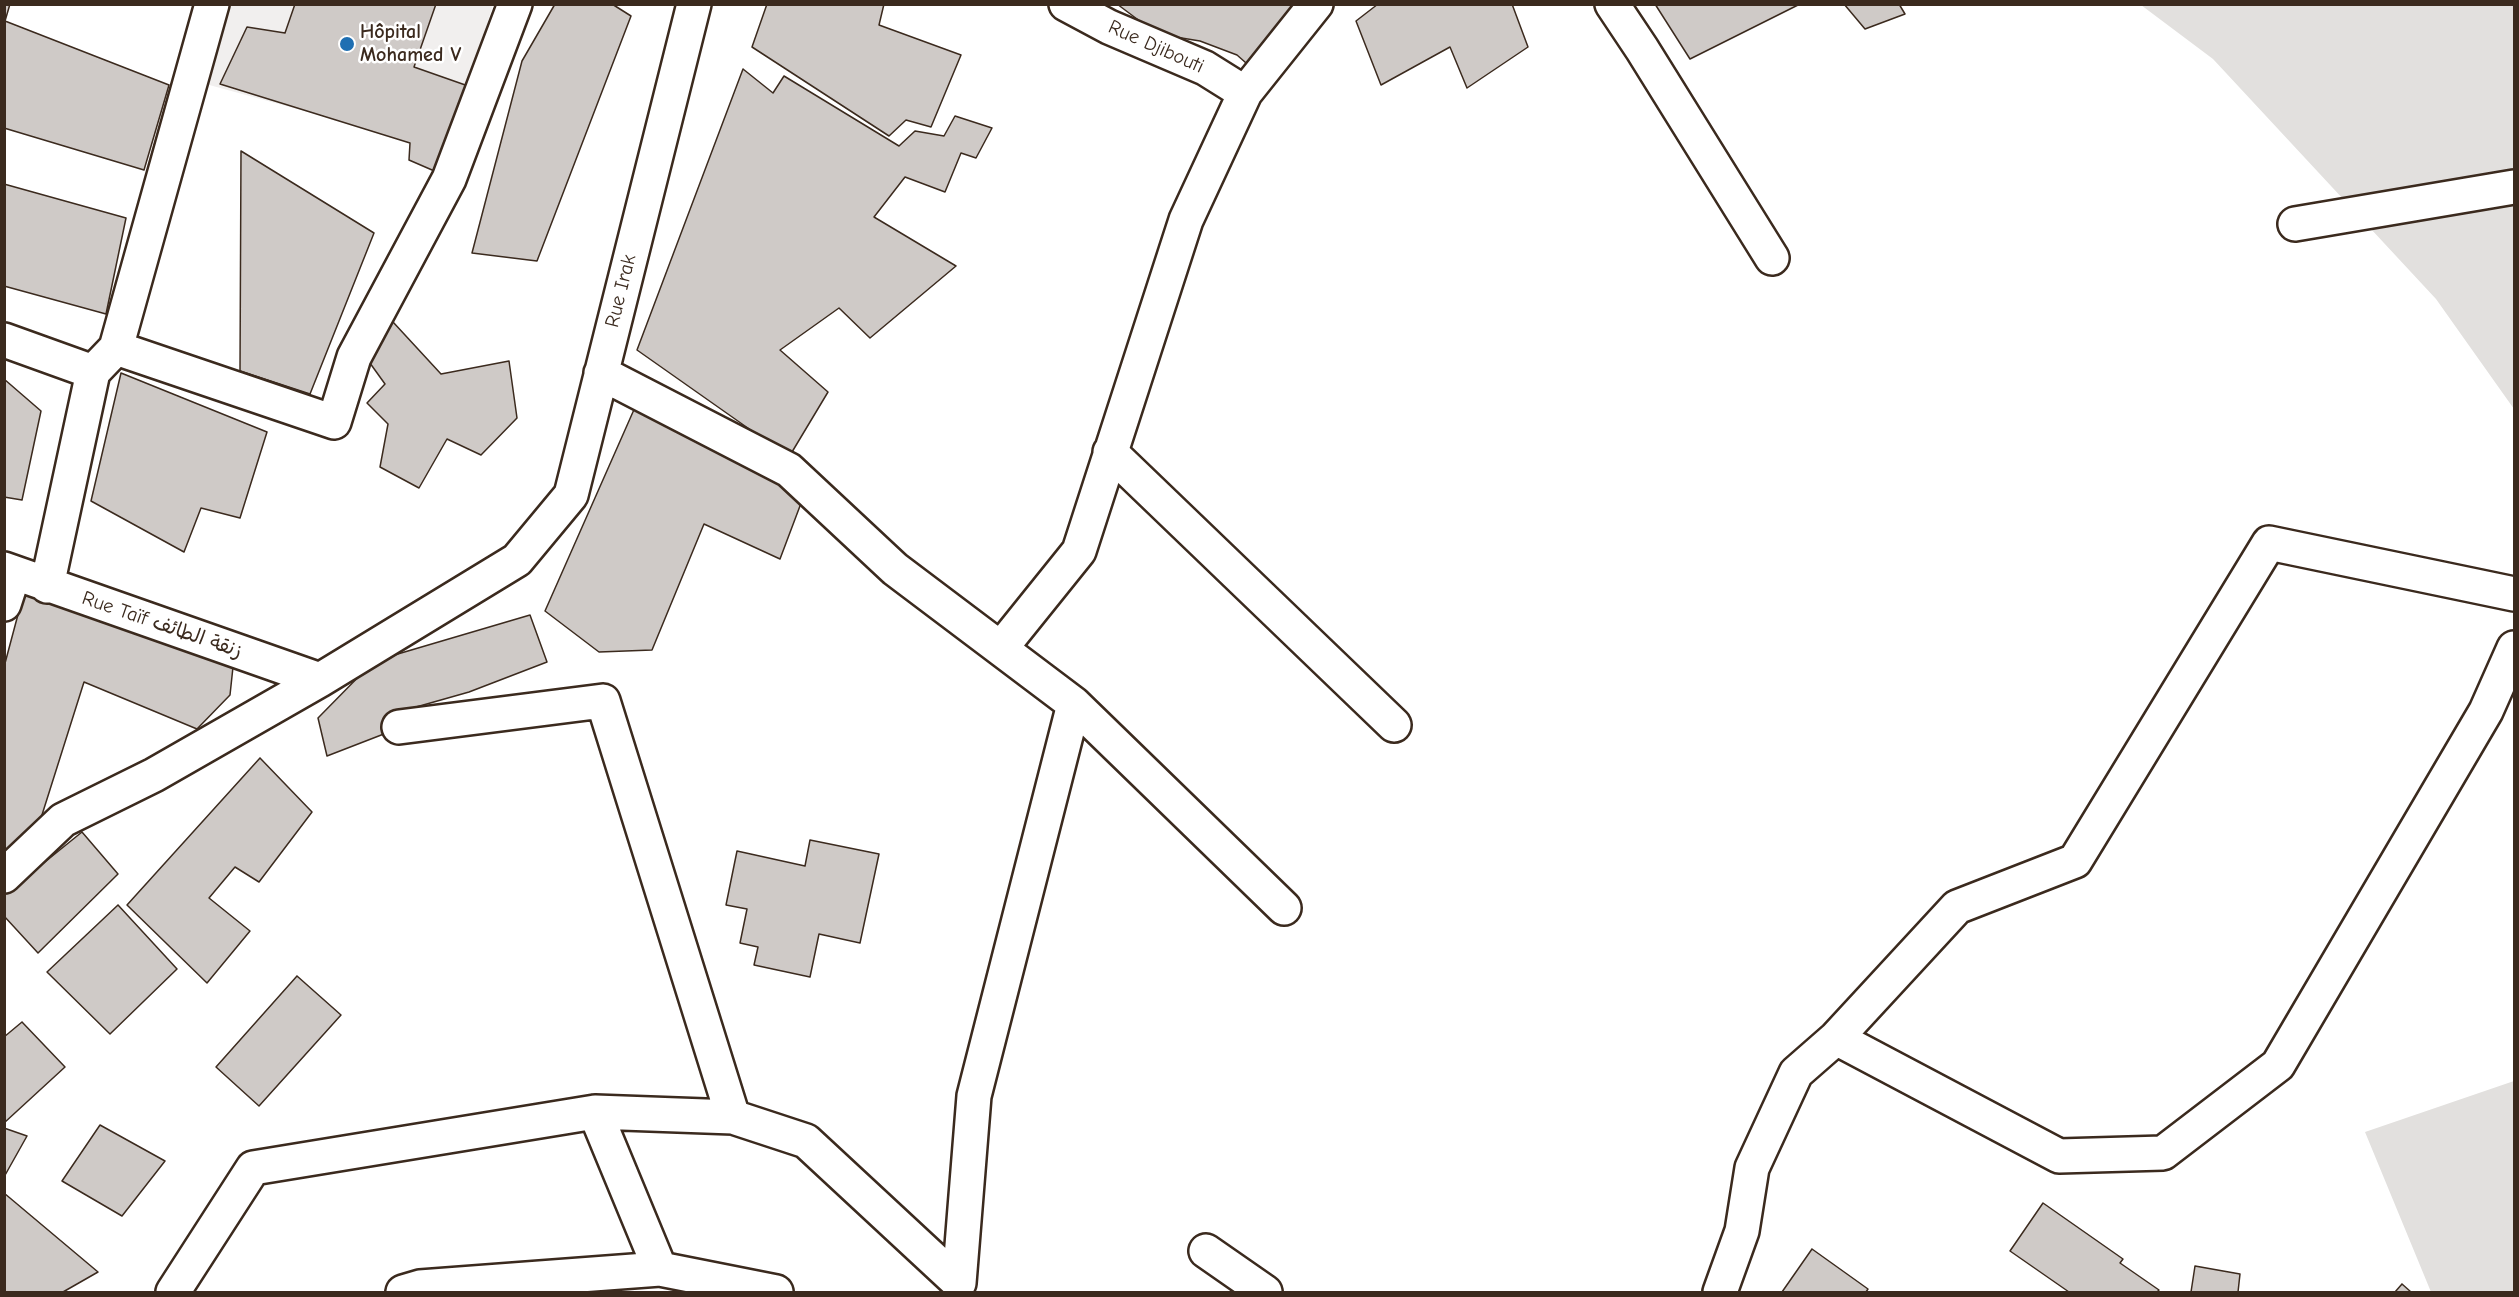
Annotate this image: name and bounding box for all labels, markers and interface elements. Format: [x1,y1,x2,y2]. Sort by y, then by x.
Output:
street label: Rue Djibouti [1104,15,1208,79]
place label: Hôpital Mohamed V [360,20,461,67]
marker: Hôpital Mohamed V [338,35,356,53]
street label: Rue Irak [600,252,642,330]
street label: Rue Taïf زنقة الطائف [79,586,245,664]

